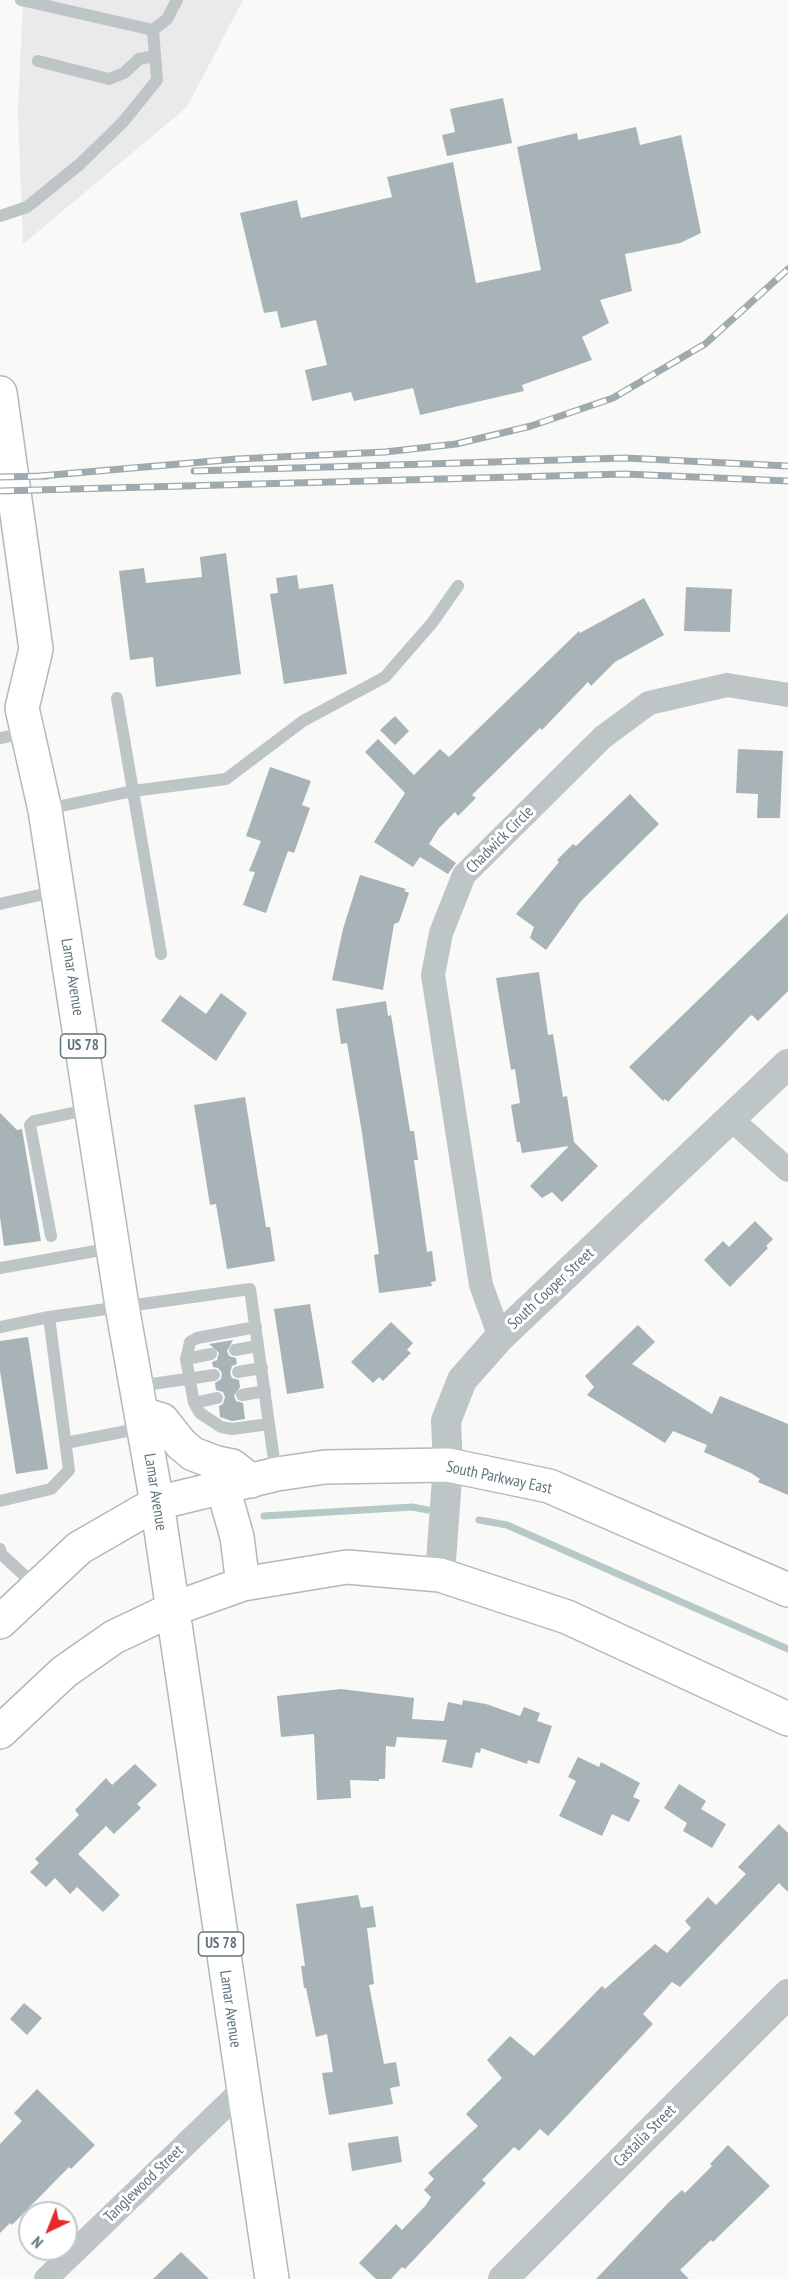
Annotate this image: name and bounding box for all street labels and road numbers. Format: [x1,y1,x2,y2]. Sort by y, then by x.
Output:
street label: Chadwick Circle [462,802,538,878]
street label: Lamar Avenue [56,937,88,1017]
road number: US 78 [60,1034,106,1058]
street label: South Cooper Street [504,1244,598,1334]
street label: Lamar Avenue [139,1452,171,1532]
street label: South Parkway East [444,1457,554,1499]
road number: US 78 [198,1932,244,1956]
street label: Lamar Avenue [215,1969,245,2049]
street label: Castalia Street [610,2101,680,2171]
street label: Tanglewood Street [100,2141,188,2227]

